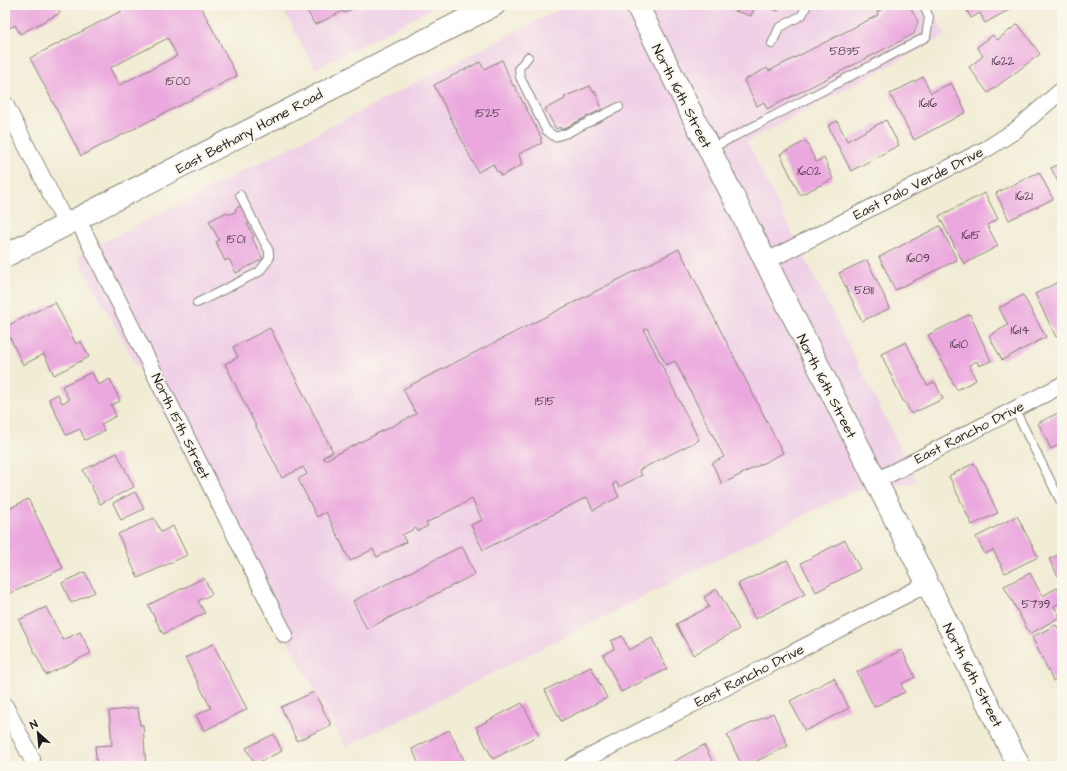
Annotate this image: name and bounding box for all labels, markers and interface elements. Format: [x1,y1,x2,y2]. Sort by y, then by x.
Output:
street label: North 16th Street [646,41,716,152]
house number: 5835 [830,43,861,60]
house number: 1622 [992,53,1015,70]
house number: 1500 [165,73,191,90]
street label: East Bethany Home Road [172,85,326,179]
house number: 1616 [919,95,938,112]
house number: 1525 [475,105,501,122]
street label: East Palo Verde Drive [850,142,987,225]
house number: 1602 [797,163,821,180]
house number: 1621 [1015,188,1033,205]
house number: 1615 [961,227,981,244]
house number: 1501 [226,231,246,248]
house number: 1609 [906,250,930,267]
house number: 5811 [854,282,874,299]
house number: 1614 [1011,322,1029,339]
street label: North 16th Street [791,331,861,442]
house number: 1610 [950,336,969,353]
street label: North 15th Street [146,370,215,483]
house number: 1515 [535,393,556,410]
street label: East Rancho Drive [911,396,1028,469]
house number: 5739 [1022,596,1051,613]
street label: North 16th Street [937,620,1007,731]
street label: East Rancho Drive [691,639,808,712]
north arrow [18,713,58,753]
text: N [27,716,40,733]

